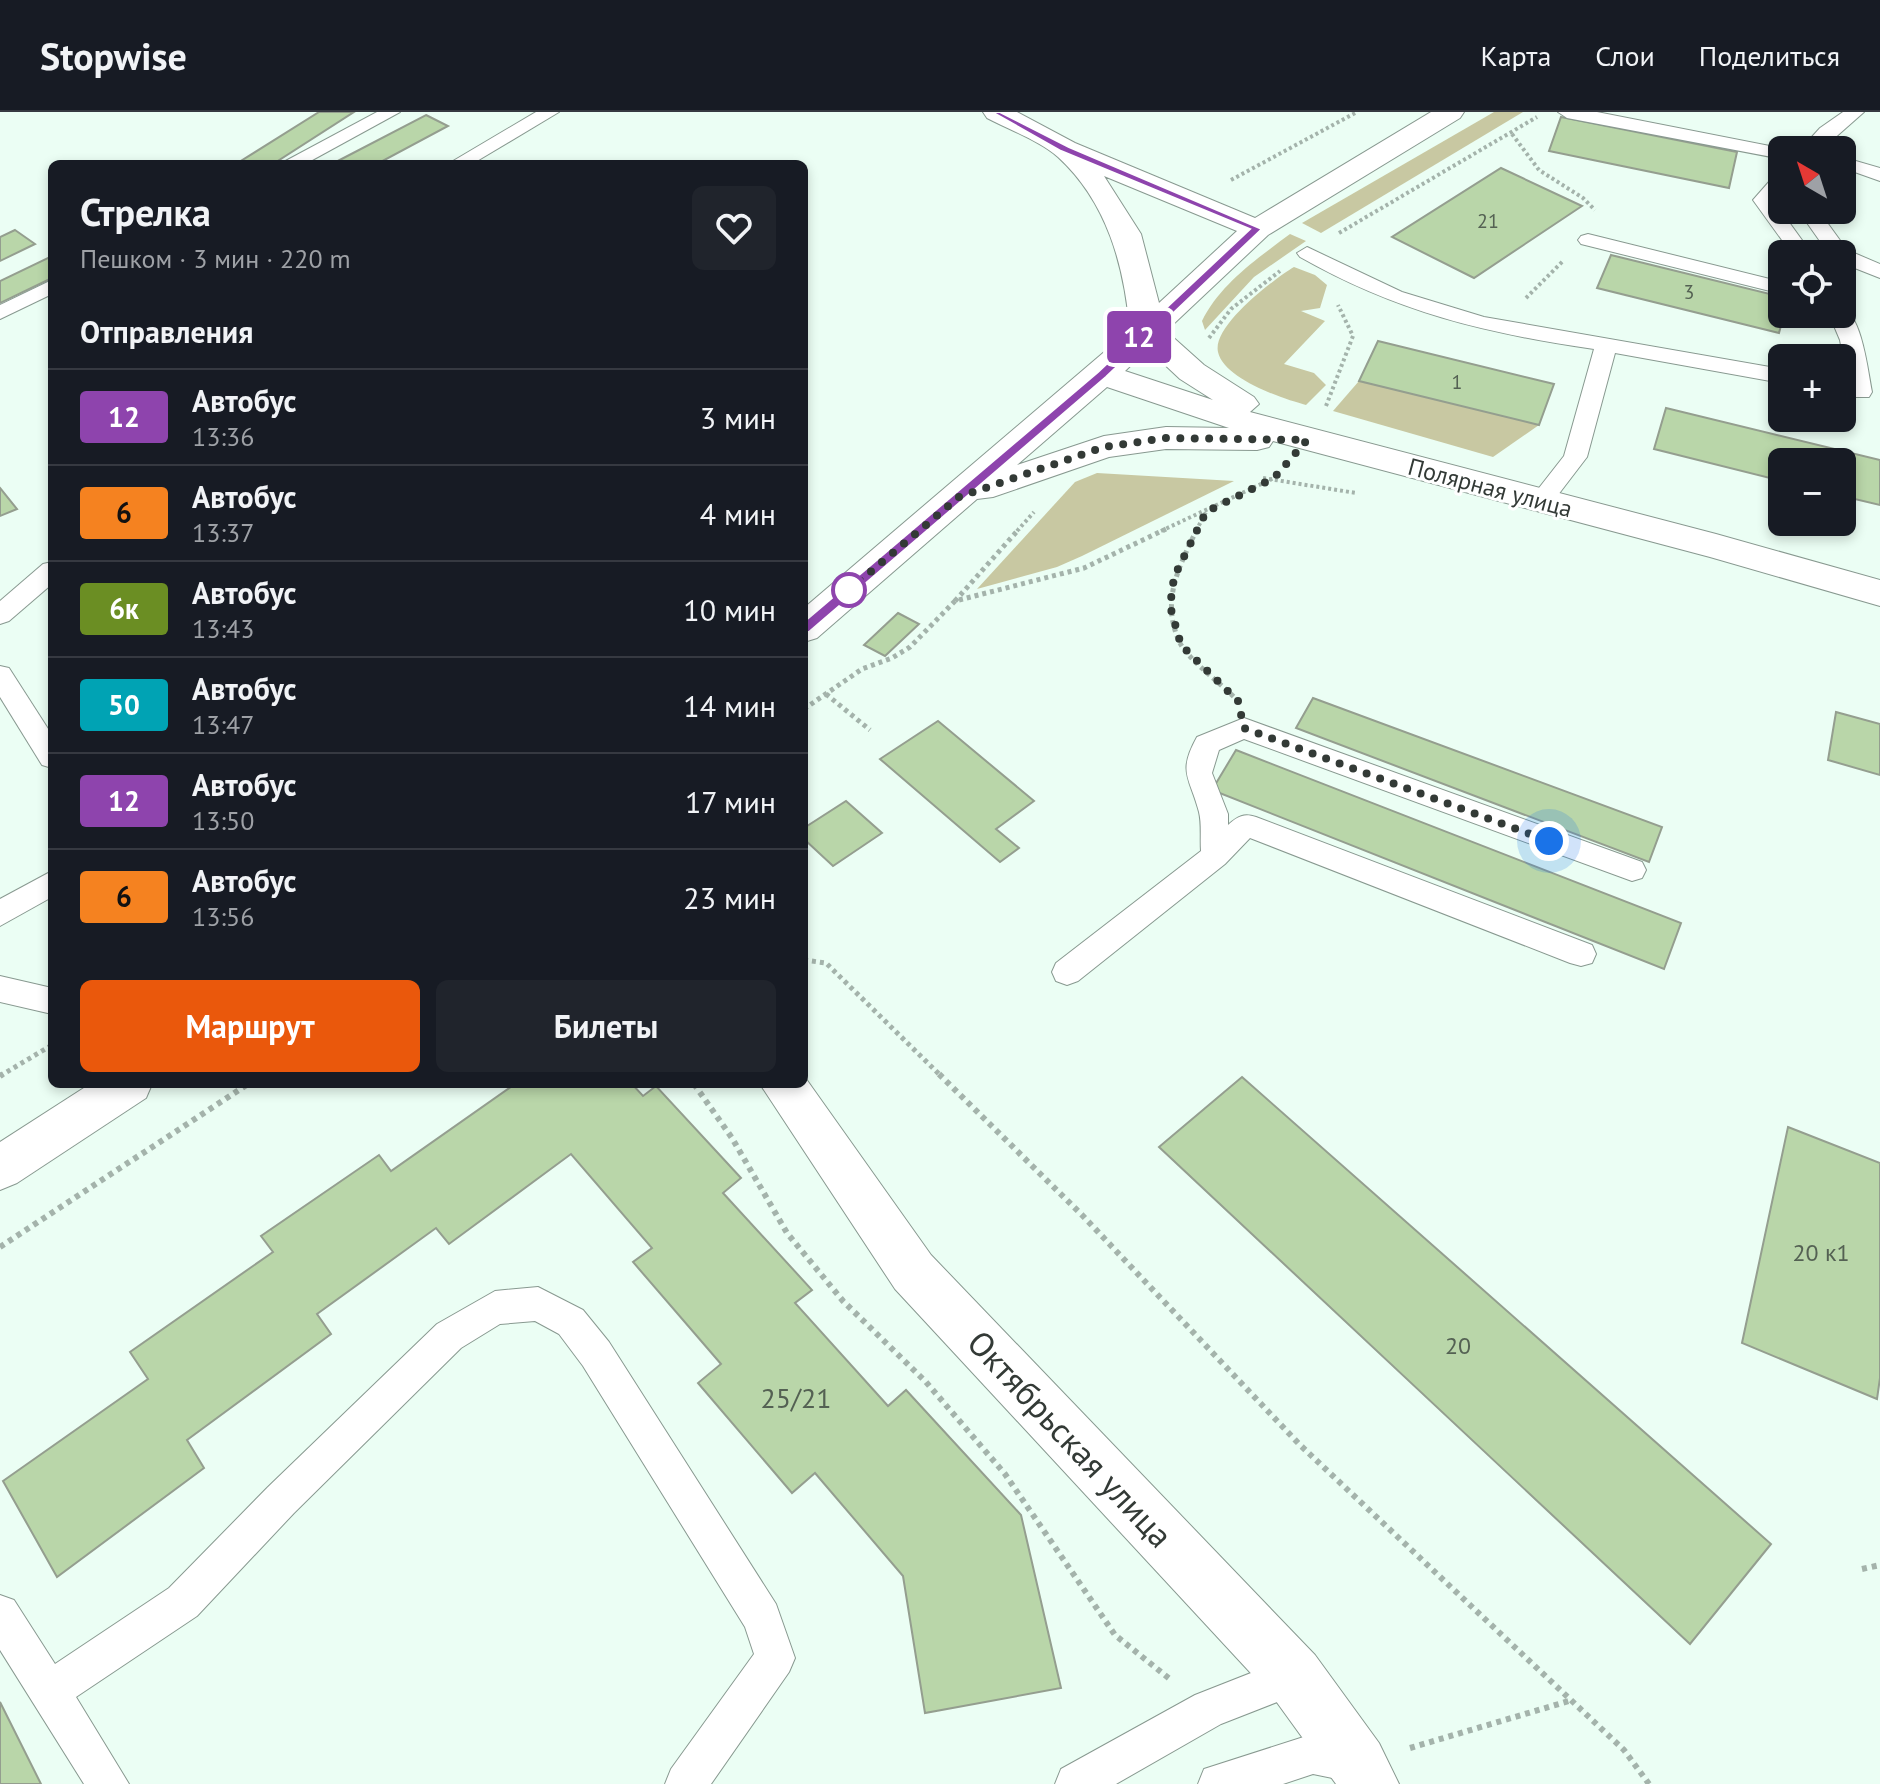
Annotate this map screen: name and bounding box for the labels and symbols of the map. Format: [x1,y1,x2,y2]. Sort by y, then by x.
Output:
north arrow [1768,136,1856,224]
house number: 21 [1477,208,1499,234]
house number: 3 [1684,279,1694,305]
line badge: 12 [1103,311,1175,363]
house number: 1 [1452,369,1462,395]
street label: Полярная улица [1405,451,1576,524]
unlabelled marker [832,573,866,607]
your location [1529,821,1569,861]
house number: 20 к1 [1792,1237,1850,1268]
street label: Октябрьская улица [959,1320,1183,1556]
house number: 20 [1445,1330,1471,1361]
house number: 25/21 [761,1379,831,1416]

